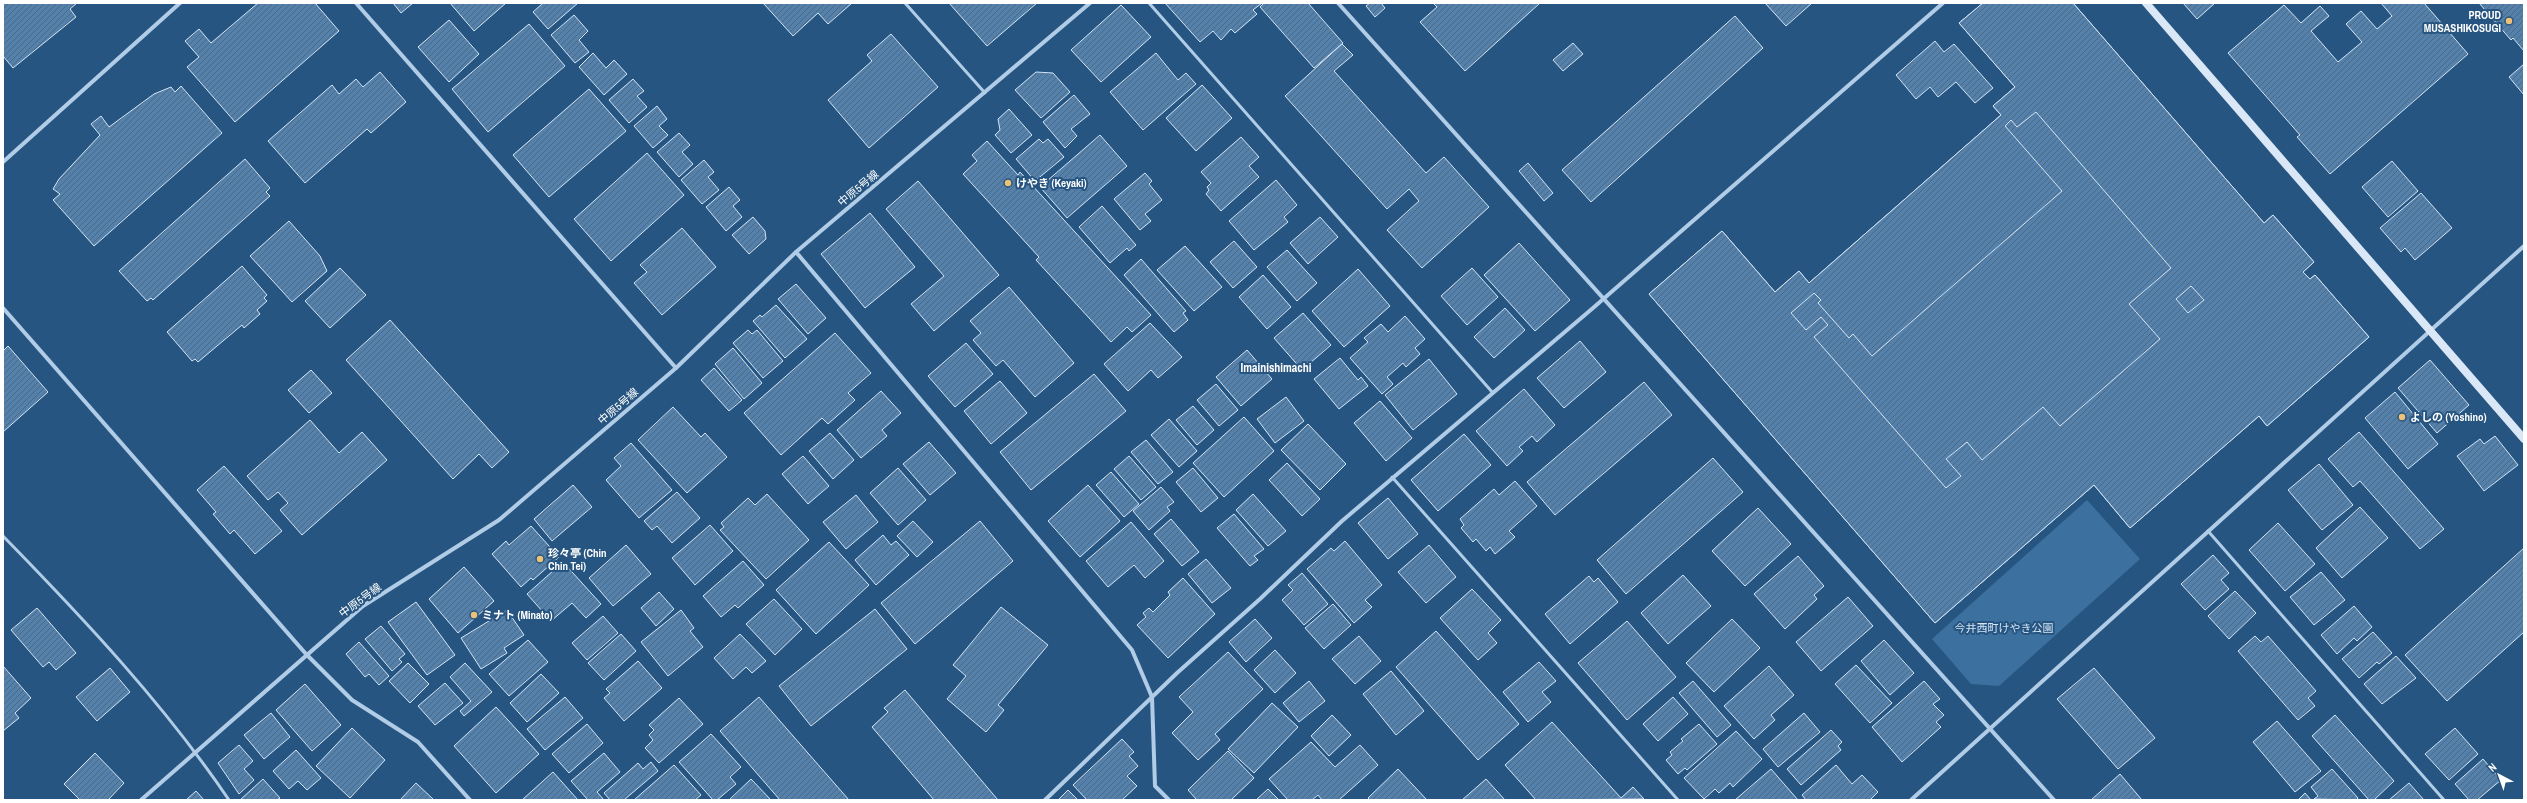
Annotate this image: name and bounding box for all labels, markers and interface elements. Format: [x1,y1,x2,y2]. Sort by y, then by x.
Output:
place label: PROUD MUSASHIKOSUGI [2424,8,2501,35]
marker: PROUD MUSASHIKOSUGI [2504,16,2514,26]
street label: 中原5号線 [835,167,881,209]
place label: けやき (Keyaki) [1016,176,1087,190]
marker: けやき (Keyaki) [1003,178,1013,188]
district label: Imainishimachi [1240,360,1312,376]
street label: 中原5号線 [595,385,641,427]
place label: よしの (Yoshino) [2410,410,2486,424]
marker: よしの (Yoshino) [2397,412,2407,422]
place label: 珍々亭 (Chin Chin Tei) [548,546,607,573]
marker: 珍々亭 (Chin Chin Tei) [535,554,545,564]
street label: 中原5号線 [336,580,384,620]
place label: ミナト (Minato) [482,608,553,622]
marker: ミナト (Minato) [469,610,479,620]
park label: 今井西町けやき公園 [1955,621,2054,635]
north arrow [2479,755,2519,795]
text: N [2485,760,2499,775]

